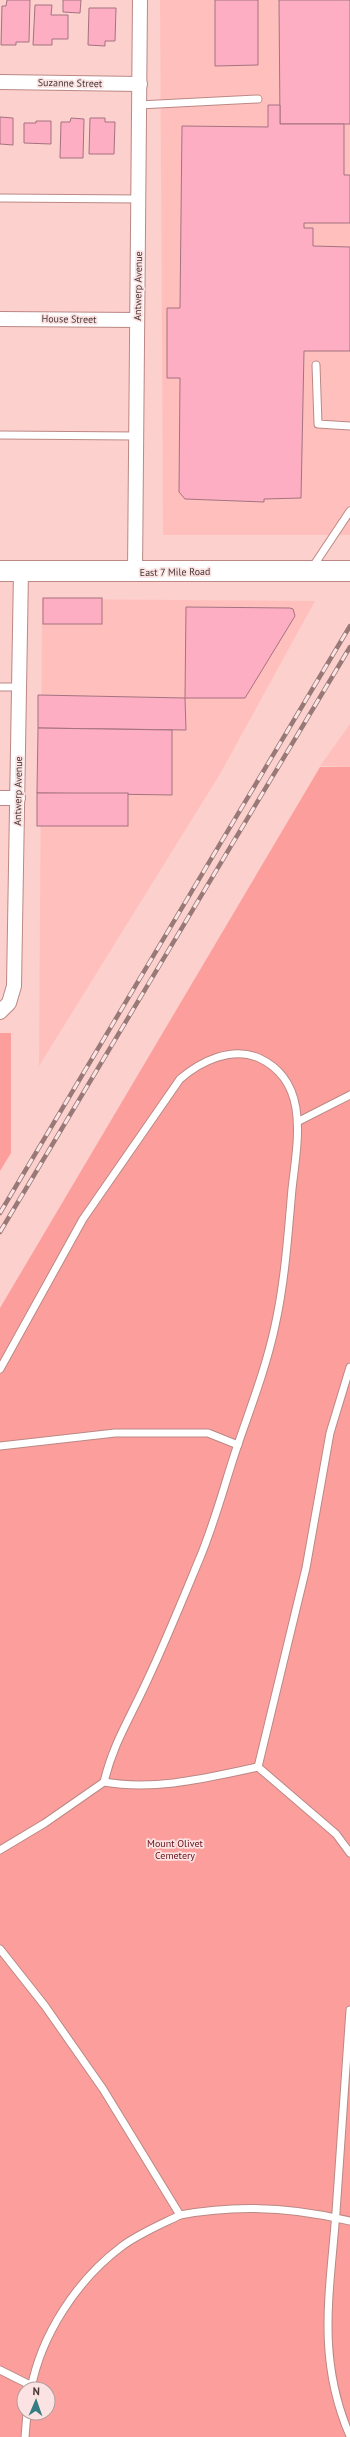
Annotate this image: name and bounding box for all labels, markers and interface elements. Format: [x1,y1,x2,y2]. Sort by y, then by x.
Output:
street label: Suzanne Street [38,76,103,90]
street label: Antwerp Avenue [131,251,145,321]
street label: House Street [41,312,97,326]
street label: East 7 Mile Road [140,565,210,579]
street label: Antwerp Avenue [11,756,25,826]
park label: Mount Olivet Cemetery [147,1837,204,1862]
north arrow [16,2381,56,2421]
text: N [32,2384,40,2398]

